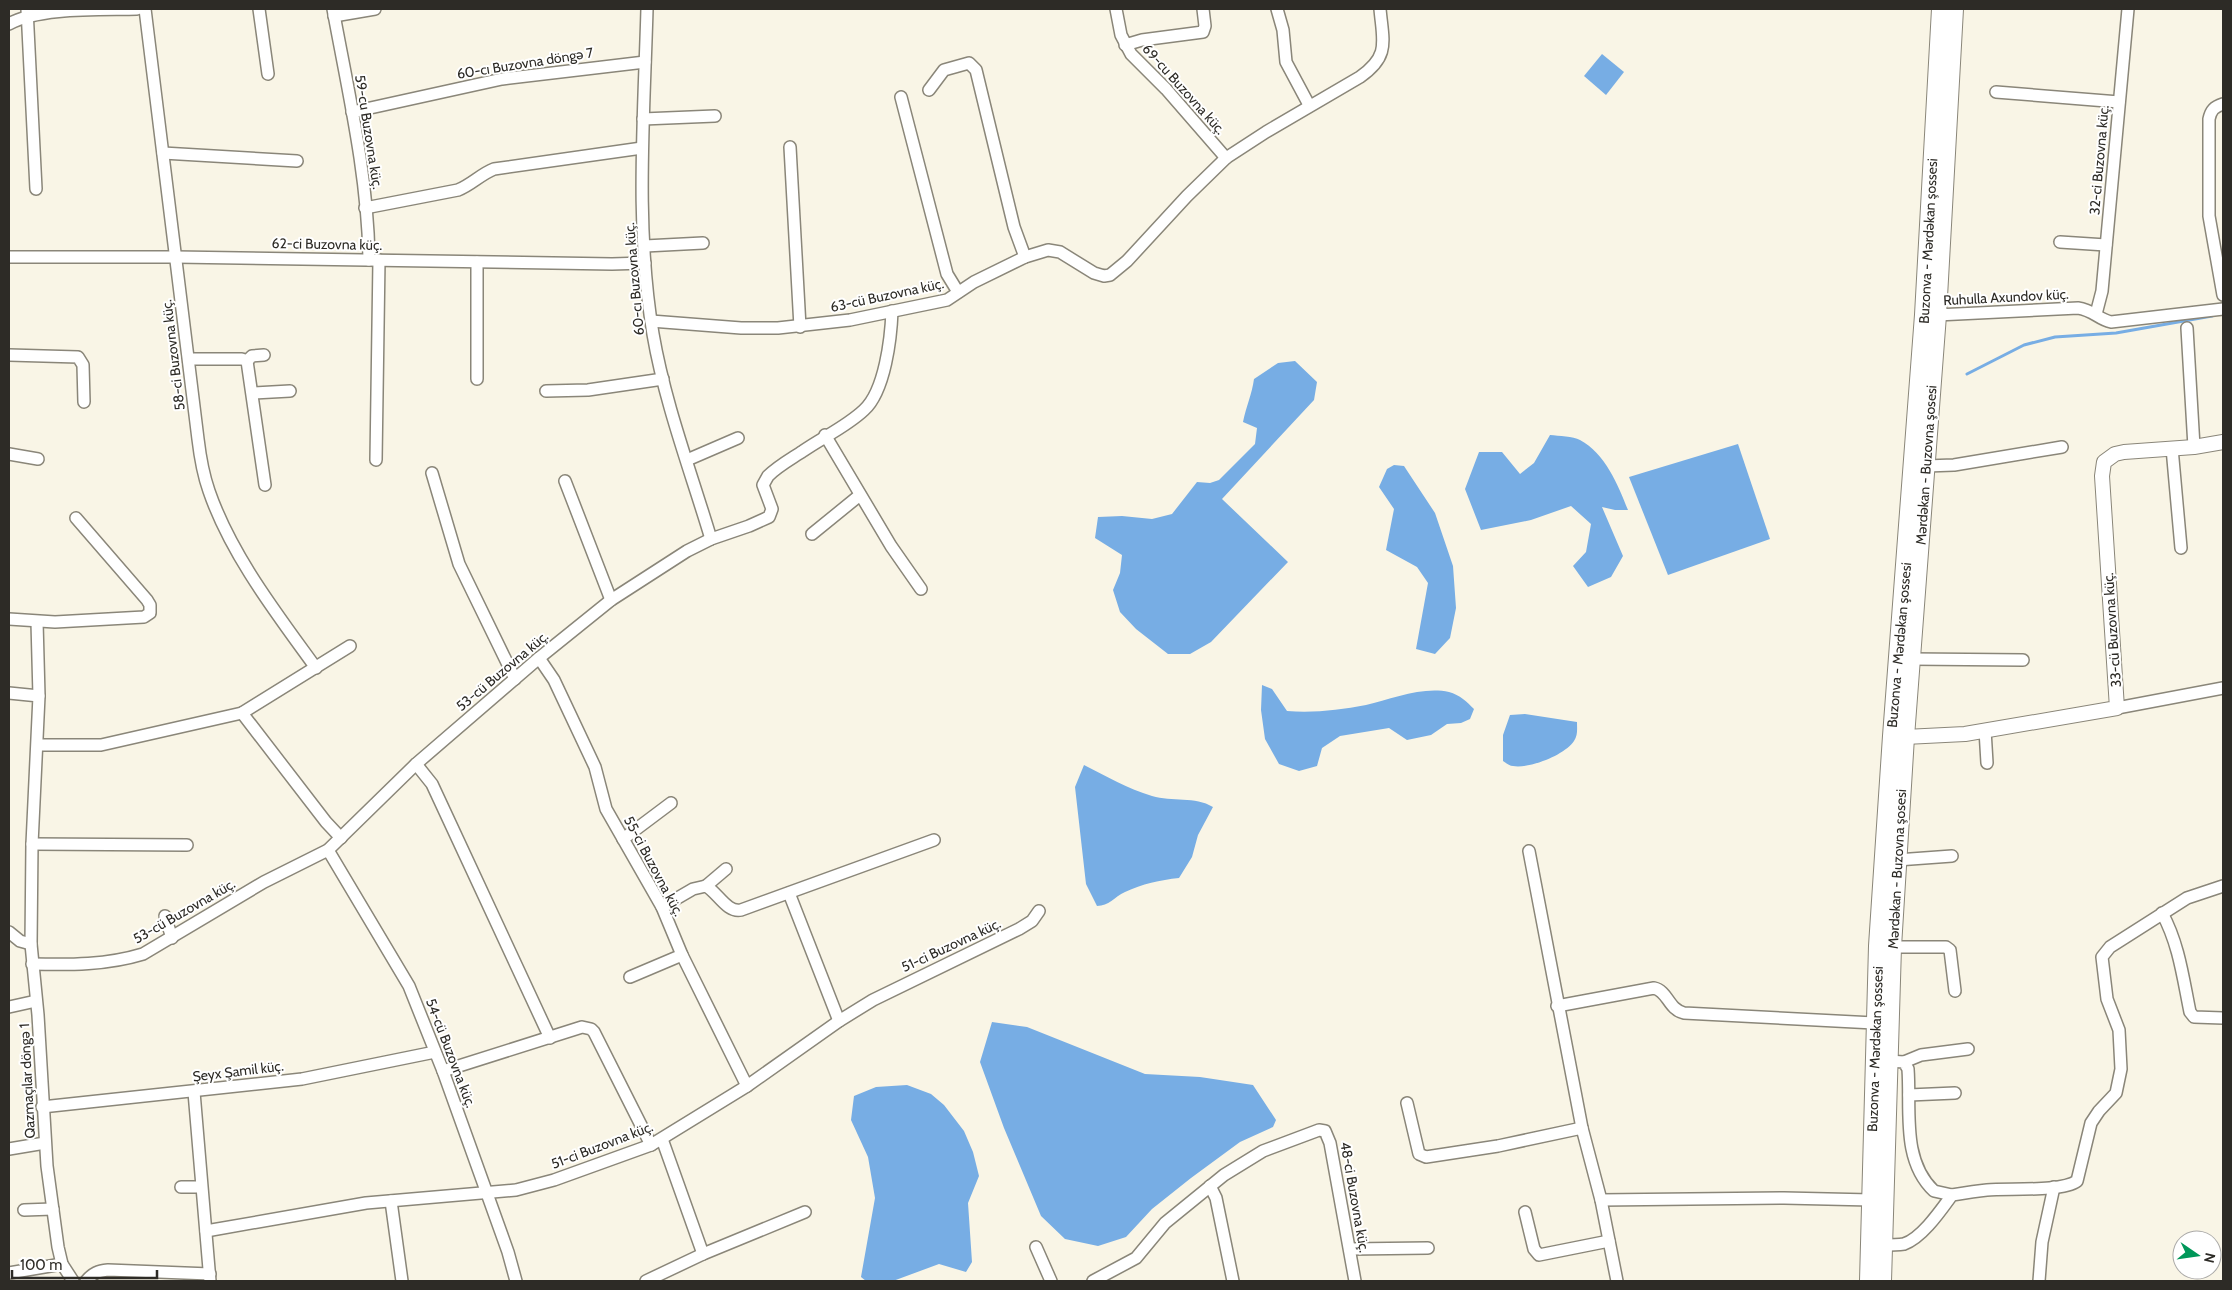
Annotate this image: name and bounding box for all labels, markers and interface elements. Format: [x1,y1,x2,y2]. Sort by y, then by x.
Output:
street label: 69-cu Buzovna küç. [1139,40,1229,138]
street label: 60-cı Buzovna döngə 7 [455,43,595,83]
street label: 59-cu Buzovna küç. [351,74,387,190]
street label: 32-ci Buzovna küç. [2085,104,2113,216]
street label: Buzonva - Mərdəkan şossesi [1915,158,1941,324]
street label: 60-cı Buzovna küç. [620,222,648,336]
street label: 62-ci Buzovna küç. [272,234,383,254]
street label: 63-cü Buzovna küç. [829,274,945,316]
street label: Ruhulla Axundov küç. [1943,285,2069,309]
street label: 58-ci Buzovna küç. [157,298,189,411]
street label: Mərdəkan - Buzovna şosesi [1911,384,1941,546]
street label: Buzonva - Mərdəkan şossesi [1883,562,1915,728]
street label: 33-cü Buzovna küç. [2099,572,2125,688]
street label: 53-cü Buzovna küç. [452,627,552,715]
street label: Mərdəkan - Buzovna şosesi [1884,789,1910,949]
street label: 55-ci Buzovna küç. [620,813,688,919]
street label: 53-cü Buzovna küç. [130,874,238,948]
street label: 51-ci Buzovna küç. [898,914,1004,976]
street label: Buzonva - Mərdəkan şossesi [1863,966,1887,1132]
street label: 54-cü Buzovna küç. [422,996,480,1110]
street label: Qazmaçılar döngə 1 [15,1023,39,1139]
street label: Şeyx Şamil küç. [191,1056,285,1086]
street label: 51-ci Buzovna küç. [549,1117,656,1173]
street label: 48-ci Buzovna küç. [1336,1140,1374,1254]
north arrow [2172,1230,2222,1280]
scale bar [12,1248,158,1280]
text: N [2200,1251,2220,1265]
text: 100 m [20,1256,62,1274]

